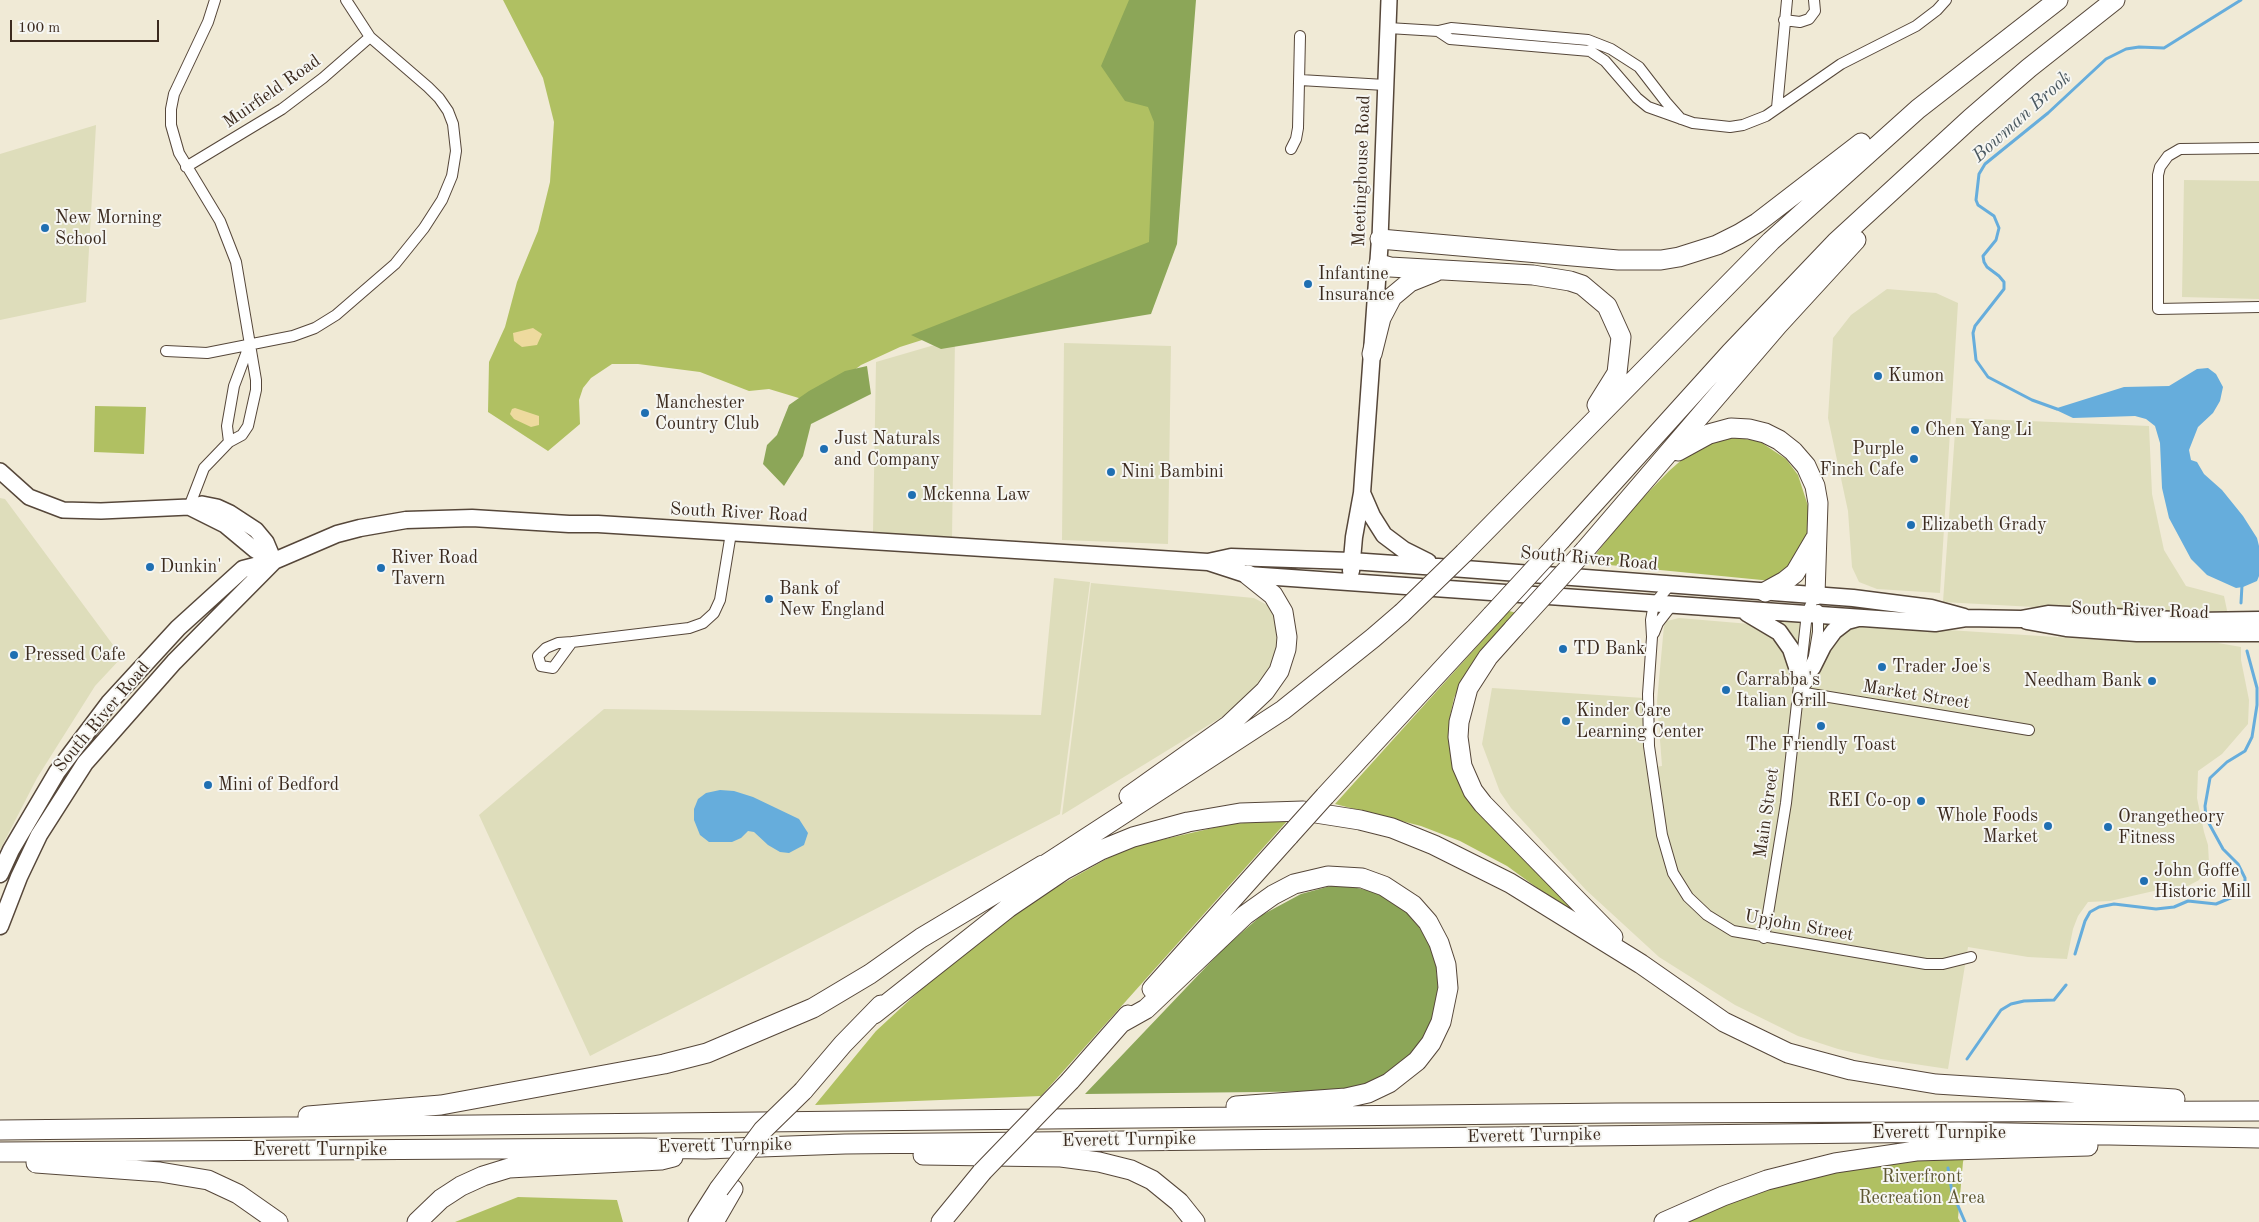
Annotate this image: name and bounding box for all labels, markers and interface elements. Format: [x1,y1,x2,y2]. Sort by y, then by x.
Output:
scale bar [12,10,161,42]
text: 100 m [18,21,60,36]
street label: Muirfield Road [219,50,325,134]
water label: Bowman Brook [1968,67,2076,167]
street label: Meetinghouse Road [1349,95,1375,247]
place label: New Morning School [55,207,162,250]
marker: New Morning School [39,222,51,234]
place label: Infantine Insurance [1318,263,1394,306]
marker: Infantine Insurance [1302,278,1314,290]
place label: Kumon [1888,365,1944,387]
marker: Kumon [1872,370,1884,382]
place label: Manchester Country Club [655,392,759,434]
marker: Manchester Country Club [639,407,651,419]
place label: Chen Yang Li [1925,419,2032,441]
marker: Chen Yang Li [1909,424,1921,436]
place label: Just Naturals and Company [834,428,940,470]
place label: Purple Finch Cafe [1819,438,1904,480]
marker: Just Naturals and Company [818,443,830,455]
marker: Purple Finch Cafe [1908,453,1920,465]
place label: Nini Bambini [1121,461,1224,483]
marker: Nini Bambini [1105,466,1117,478]
place label: Mckenna Law [922,484,1030,506]
marker: Mckenna Law [906,489,918,501]
street label: South River Road [669,499,809,527]
place label: Elizabeth Grady [1921,514,2047,536]
marker: Elizabeth Grady [1905,519,1917,531]
street label: South River Road [1519,542,1659,576]
place label: River Road Tavern [391,547,478,590]
place label: Dunkin' [160,556,222,578]
marker: Dunkin' [144,561,156,573]
marker: River Road Tavern [375,562,387,574]
place label: Bank of New England [779,578,885,620]
marker: Bank of New England [763,593,775,605]
street label: South River Road [2071,598,2209,624]
place label: TD Bank [1573,638,1645,660]
marker: TD Bank [1557,643,1569,655]
place label: Pressed Cafe [24,644,125,666]
marker: Pressed Cafe [8,649,20,661]
place label: Trader Joe's [1892,656,1990,678]
street label: South River Road [49,657,155,777]
marker: Trader Joe's [1876,661,1888,673]
place label: Carrabba's Italian Grill [1736,669,1827,712]
place label: Needham Bank [2024,670,2142,692]
marker: Needham Bank [2146,675,2158,687]
street label: Market Street [1861,676,1971,714]
marker: Carrabba's Italian Grill [1720,684,1732,696]
place label: Kinder Care Learning Center [1576,700,1704,742]
marker: Kinder Care Learning Center [1560,715,1572,727]
marker: The Friendly Toast [1815,720,1827,732]
place label: The Friendly Toast [1746,734,1896,756]
street label: Main Street [1750,766,1784,860]
place label: Mini of Bedford [218,774,339,796]
marker: Mini of Bedford [202,779,214,791]
place label: REI Co-op [1828,790,1911,812]
marker: REI Co-op [1915,795,1927,807]
place label: Whole Foods Market [1936,805,2038,848]
place label: Orangetheory Fitness [2118,806,2225,849]
marker: Whole Foods Market [2042,820,2054,832]
marker: Orangetheory Fitness [2102,821,2114,833]
place label: John Goffe Historic Mill [2154,860,2251,902]
marker: John Goffe Historic Mill [2138,875,2150,887]
street label: Upjohn Street [1743,906,1855,946]
street label: Everett Turnpike [1872,1122,2006,1144]
street label: Everett Turnpike [1467,1124,1601,1148]
street label: Everett Turnpike [1062,1128,1196,1152]
street label: Everett Turnpike [658,1134,792,1158]
street label: Everett Turnpike [253,1139,387,1161]
park label: Riverfront Recreation Area [1859,1166,1985,1208]

